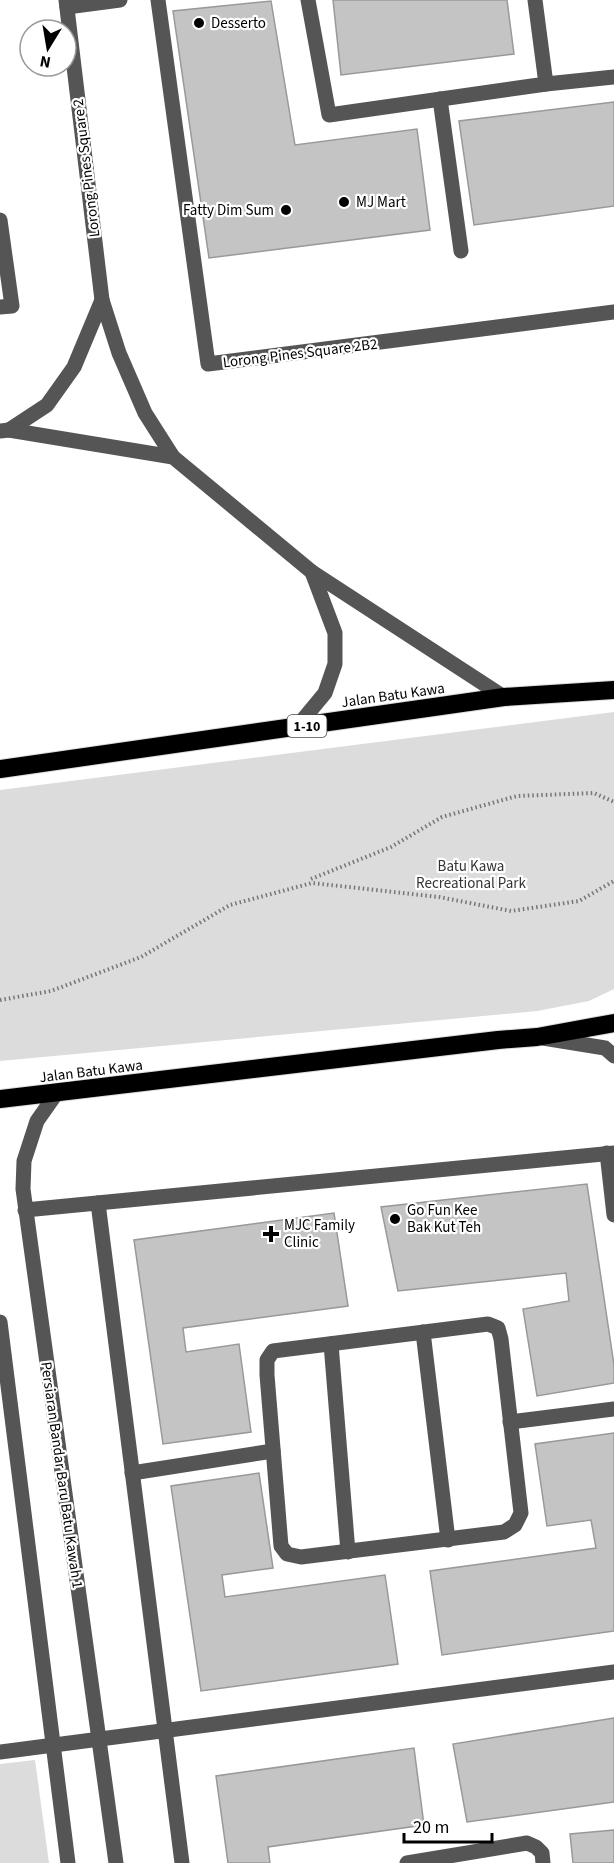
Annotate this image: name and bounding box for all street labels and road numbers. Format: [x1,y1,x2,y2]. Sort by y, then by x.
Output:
street label: Lorong Pines Square 2 [68,98,105,238]
street label: Lorong Pines Square 2B2 [222,334,379,373]
street label: Jalan Batu Kawa [340,678,446,713]
road number: 1-10 [288,715,326,737]
street label: Jalan Batu Kawa [38,1055,144,1088]
street label: Persiaran Bandar Baru Batu Kawah 1 [35,1360,88,1590]

